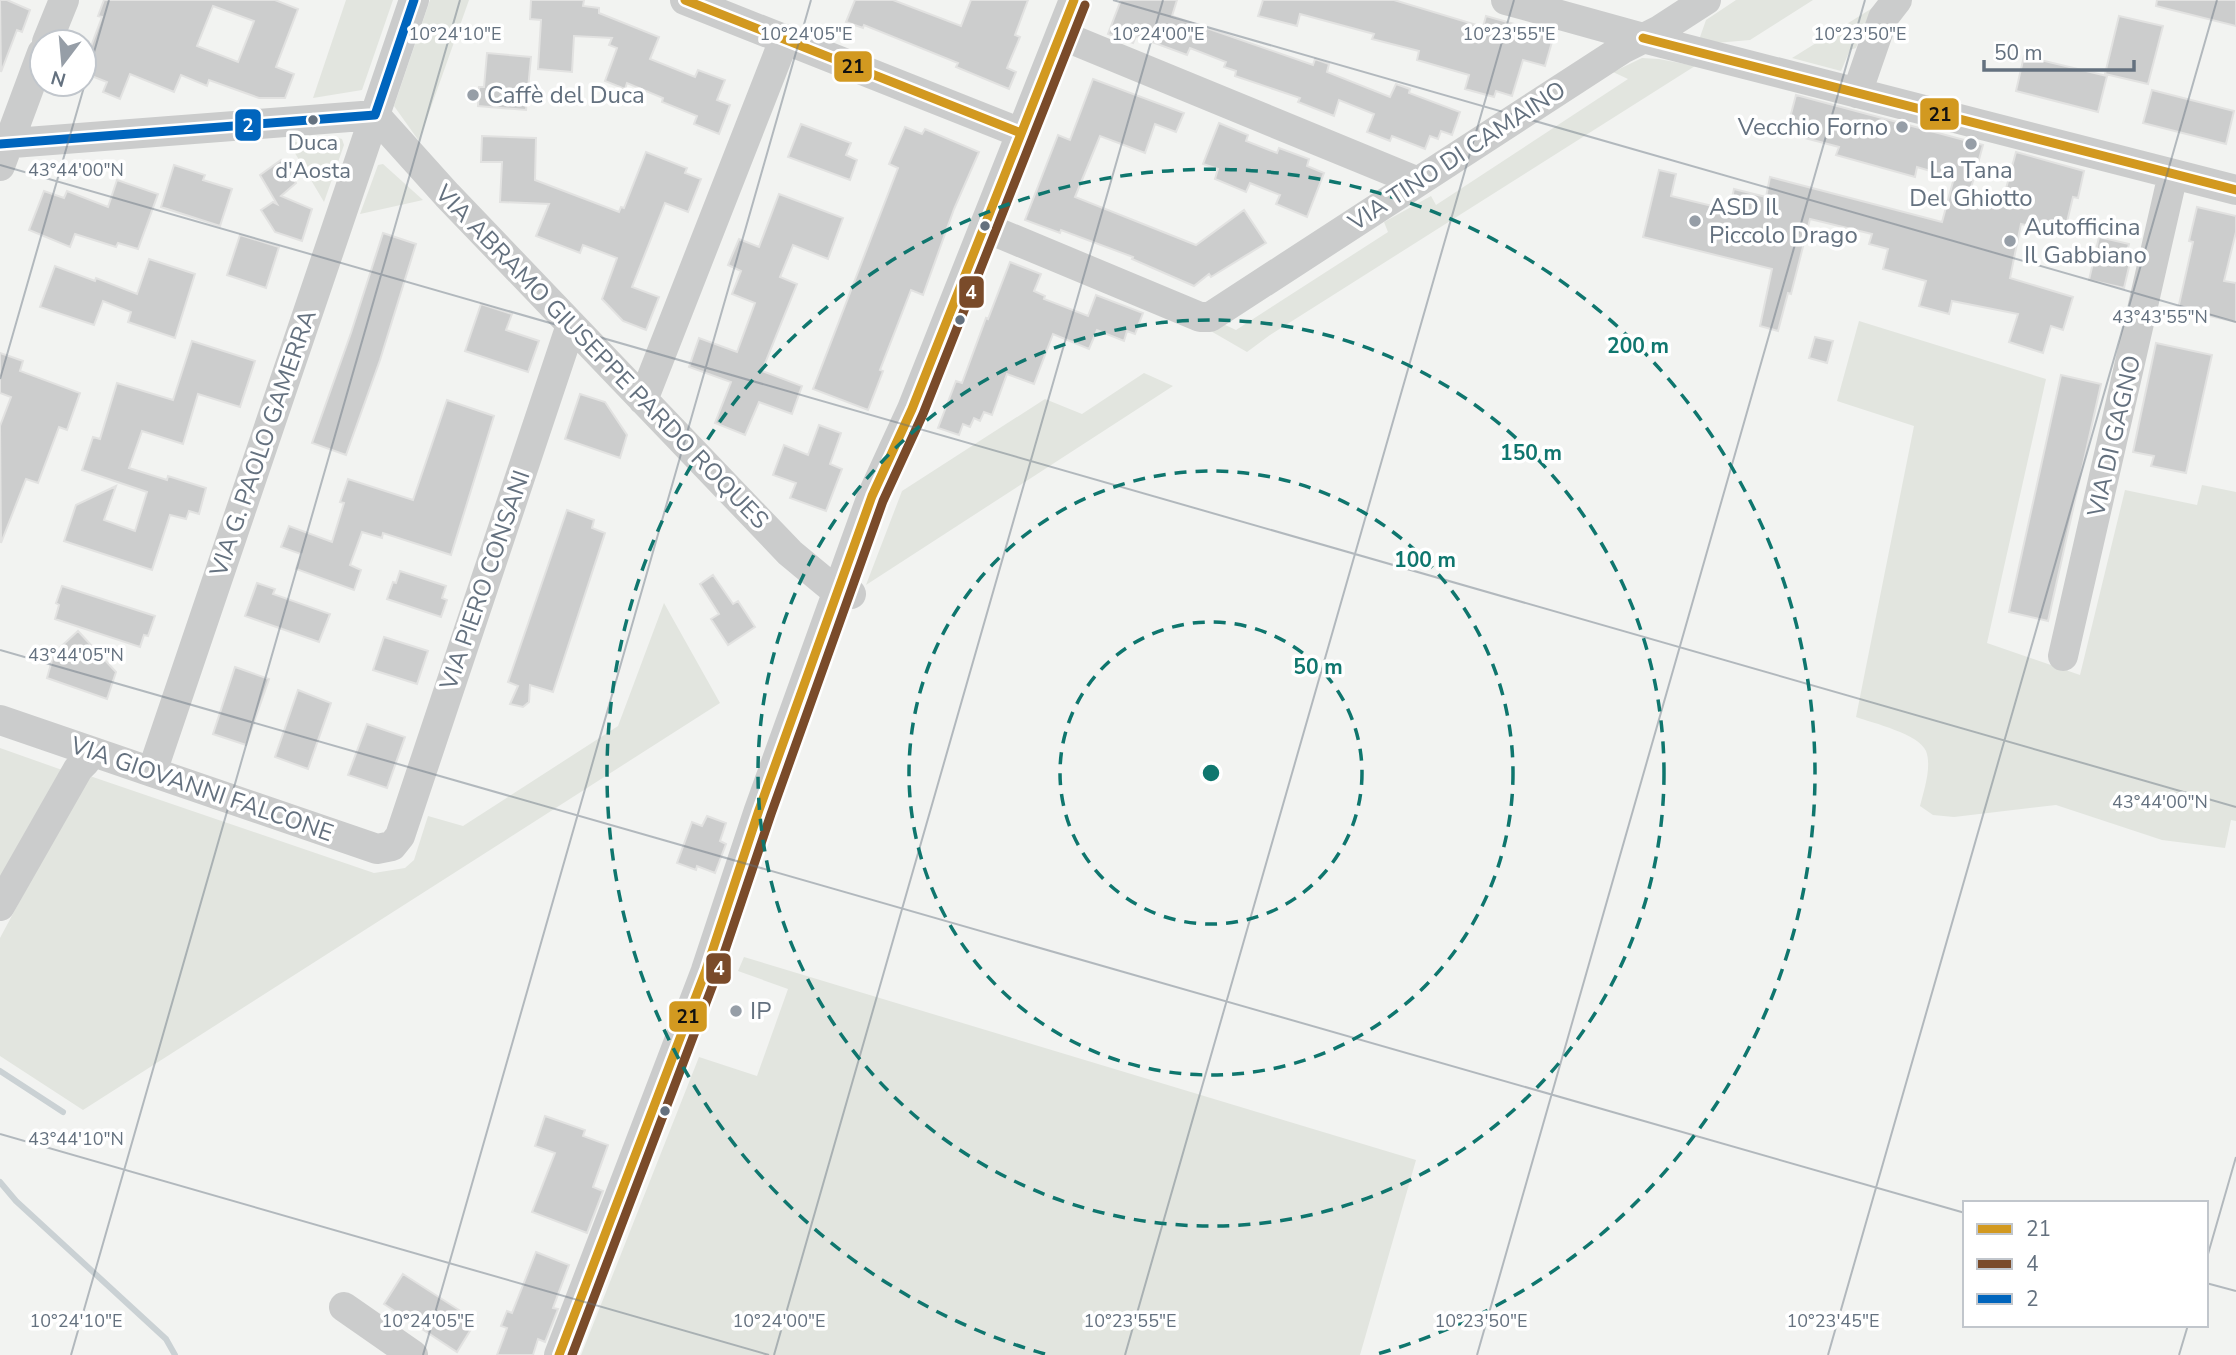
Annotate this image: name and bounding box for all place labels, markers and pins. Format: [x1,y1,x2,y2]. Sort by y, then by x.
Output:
place label: Caffè del Duca [487,79,645,111]
marker: Caffè del Duca [465,87,481,103]
place label: Vecchio Forno [1737,111,1888,143]
marker: Duca d'Aosta [306,113,320,127]
marker: Vecchio Forno [1894,119,1910,135]
place label: Duca d'Aosta [275,128,351,186]
marker: La Tana Del Ghiotto [1963,136,1979,152]
place label: La Tana Del Ghiotto [1909,154,2033,214]
place label: ASD Il Piccolo Drago [1709,191,1858,251]
place label: Autofficina Il Gabbiano [2024,211,2147,271]
marker: ASD Il Piccolo Drago [1687,213,1703,229]
unlabelled marker [978,219,992,233]
marker: Autofficina Il Gabbiano [2002,233,2018,249]
unlabelled marker [953,313,967,327]
centre of rings [1199,761,1223,785]
place label: IP [750,995,771,1027]
marker: IP [728,1003,744,1019]
unlabelled marker [658,1104,672,1118]

